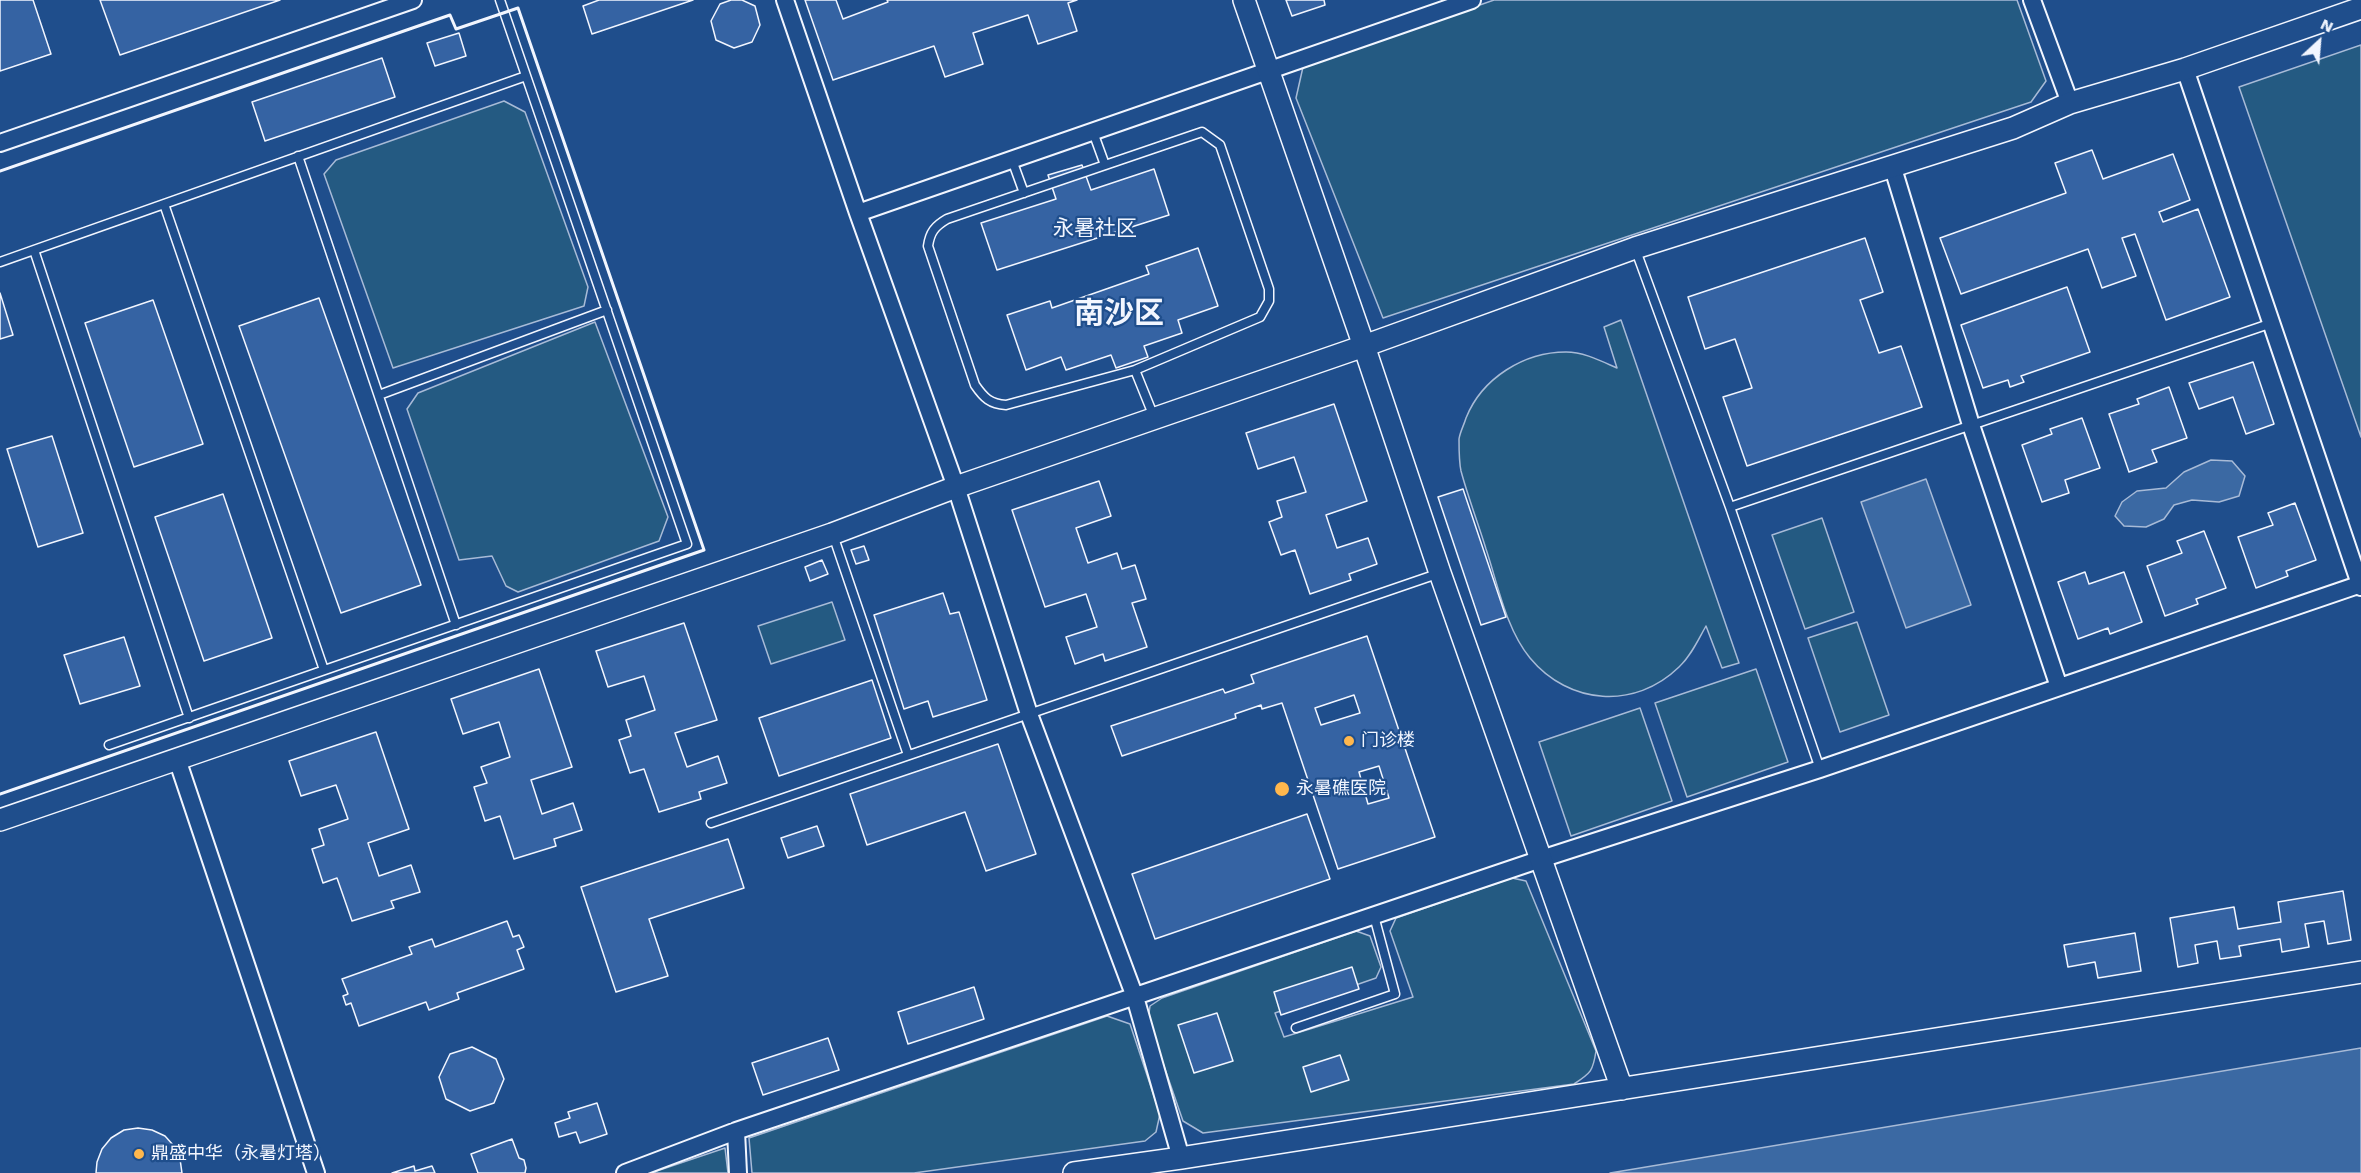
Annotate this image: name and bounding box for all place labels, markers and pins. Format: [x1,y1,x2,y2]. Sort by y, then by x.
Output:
place label: 门诊楼 [1361,730,1415,752]
marker: 门诊楼 [1342,734,1356,748]
place label: 永暑礁医院 [1296,778,1386,800]
marker: 永暑礁医院 [1273,780,1291,798]
place label: 鼎盛中华（永暑灯塔） [151,1143,331,1165]
marker: 鼎盛中华（永暑灯塔） [132,1147,146,1161]

